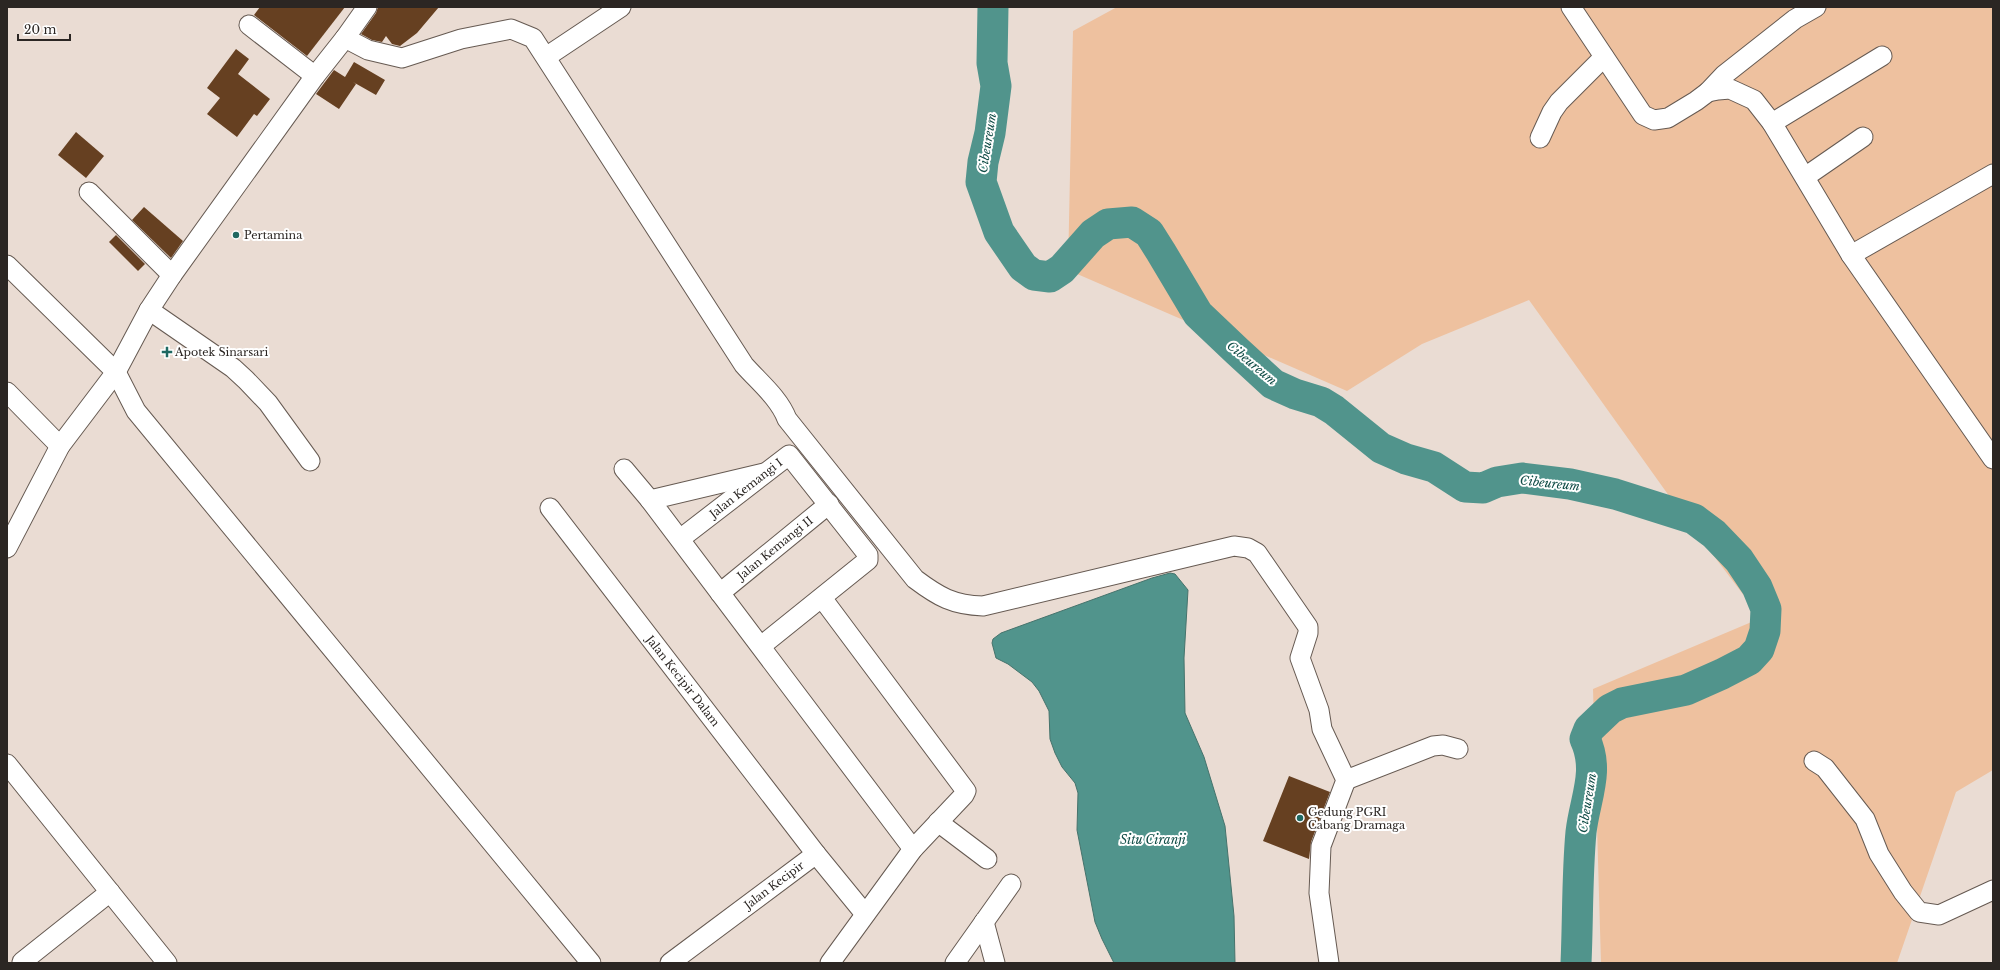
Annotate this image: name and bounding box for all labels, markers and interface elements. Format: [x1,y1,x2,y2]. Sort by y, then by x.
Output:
scale bar [18,16,70,42]
text: 20 m [24,22,56,37]
water label: Cibeureum [975,112,999,174]
place label: Pertamina [244,228,303,242]
marker: Pertamina [231,230,241,240]
water label: Cibeureum [1224,338,1280,388]
place label: Apotek Sinarsari [174,345,268,359]
marker: Apotek Sinarsari [162,347,172,357]
street label: Jalan Kemangi I [705,455,786,522]
water label: Cibeureum [1519,472,1581,494]
street label: Jalan Kemangi II [733,513,816,584]
street label: Jalan Kecipir Dalam [642,631,723,729]
water label: Cibeureum [1575,772,1599,834]
place label: Gedung PGRI Cabang Dramaga [1308,805,1406,832]
marker: Gedung PGRI Cabang Dramaga [1295,813,1305,823]
water label: Situ Ciranji [1120,832,1187,847]
street label: Jalan Kecipir [740,858,807,913]

